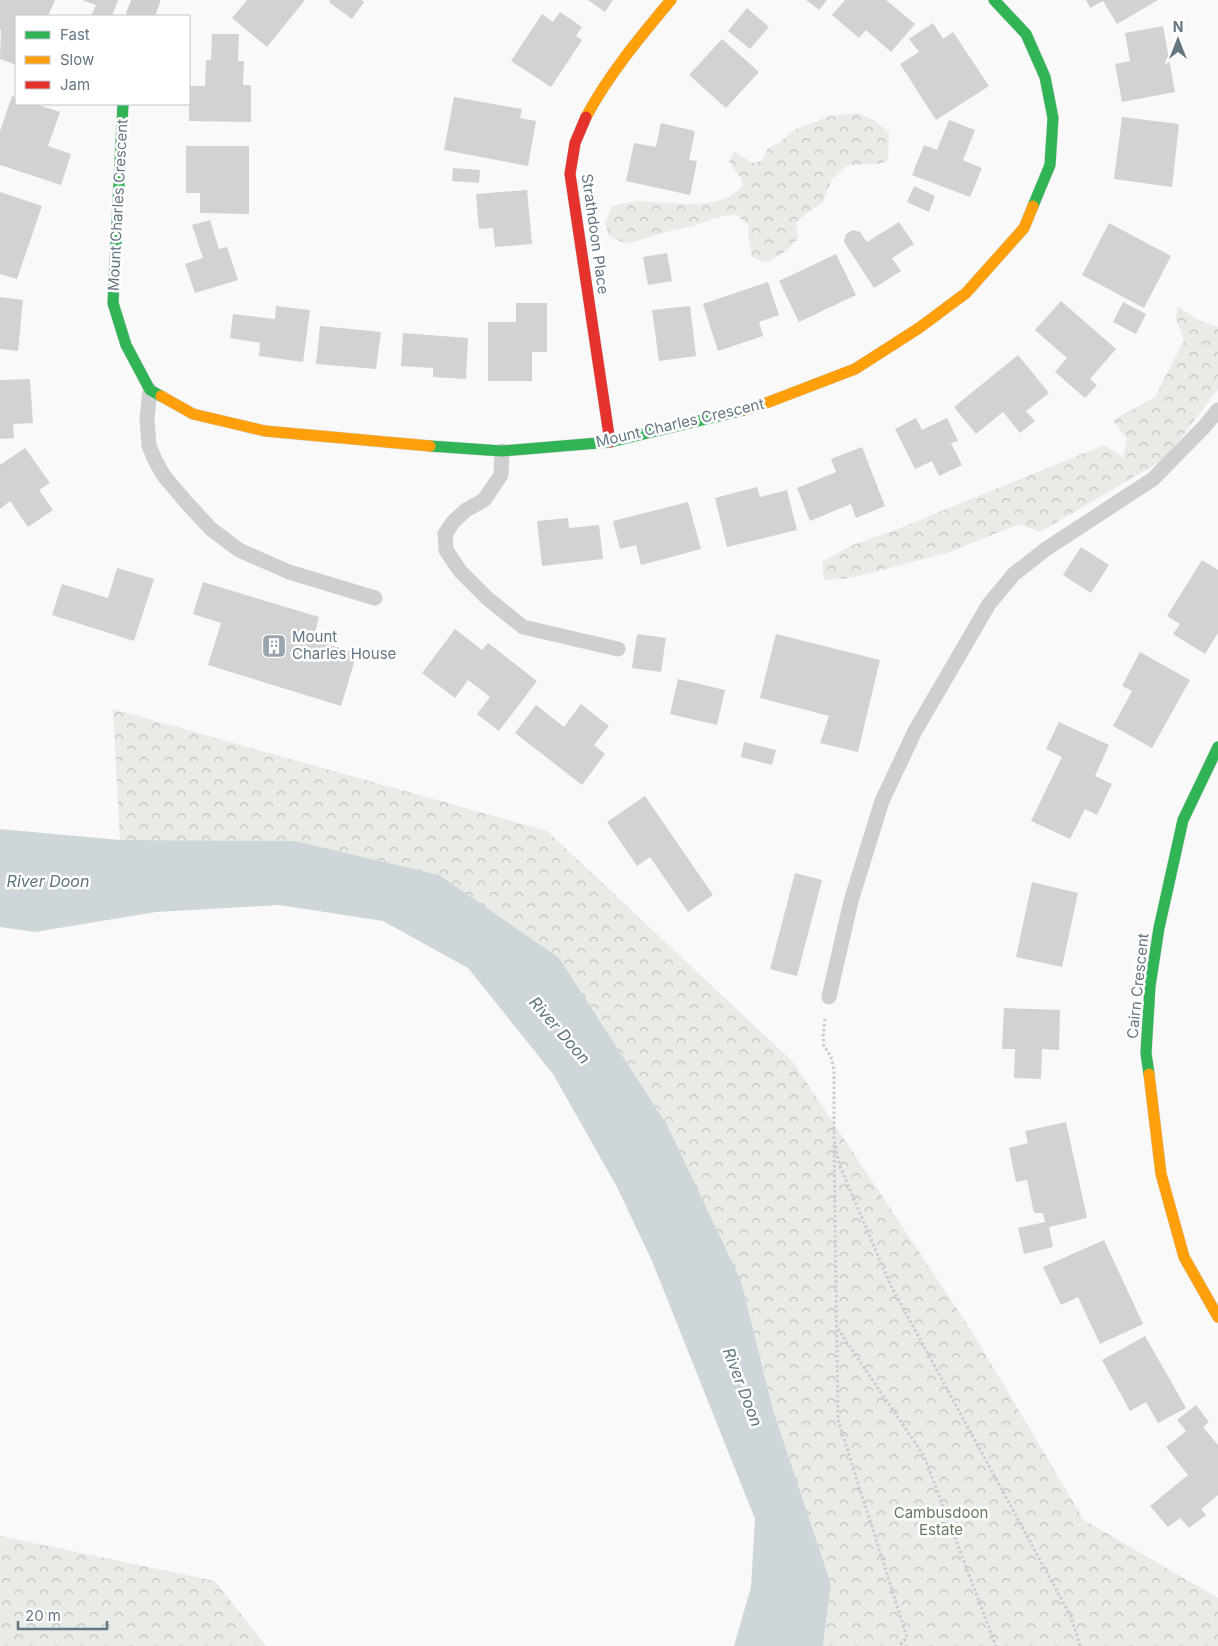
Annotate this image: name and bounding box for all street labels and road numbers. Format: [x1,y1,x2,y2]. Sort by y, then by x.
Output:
street label: Mount Charles Crescent [104,118,131,291]
street label: Strathdoon Place [578,172,613,295]
street label: Mount Charles Crescent [594,394,766,451]
street label: Cairn Crescent [1123,932,1153,1040]

